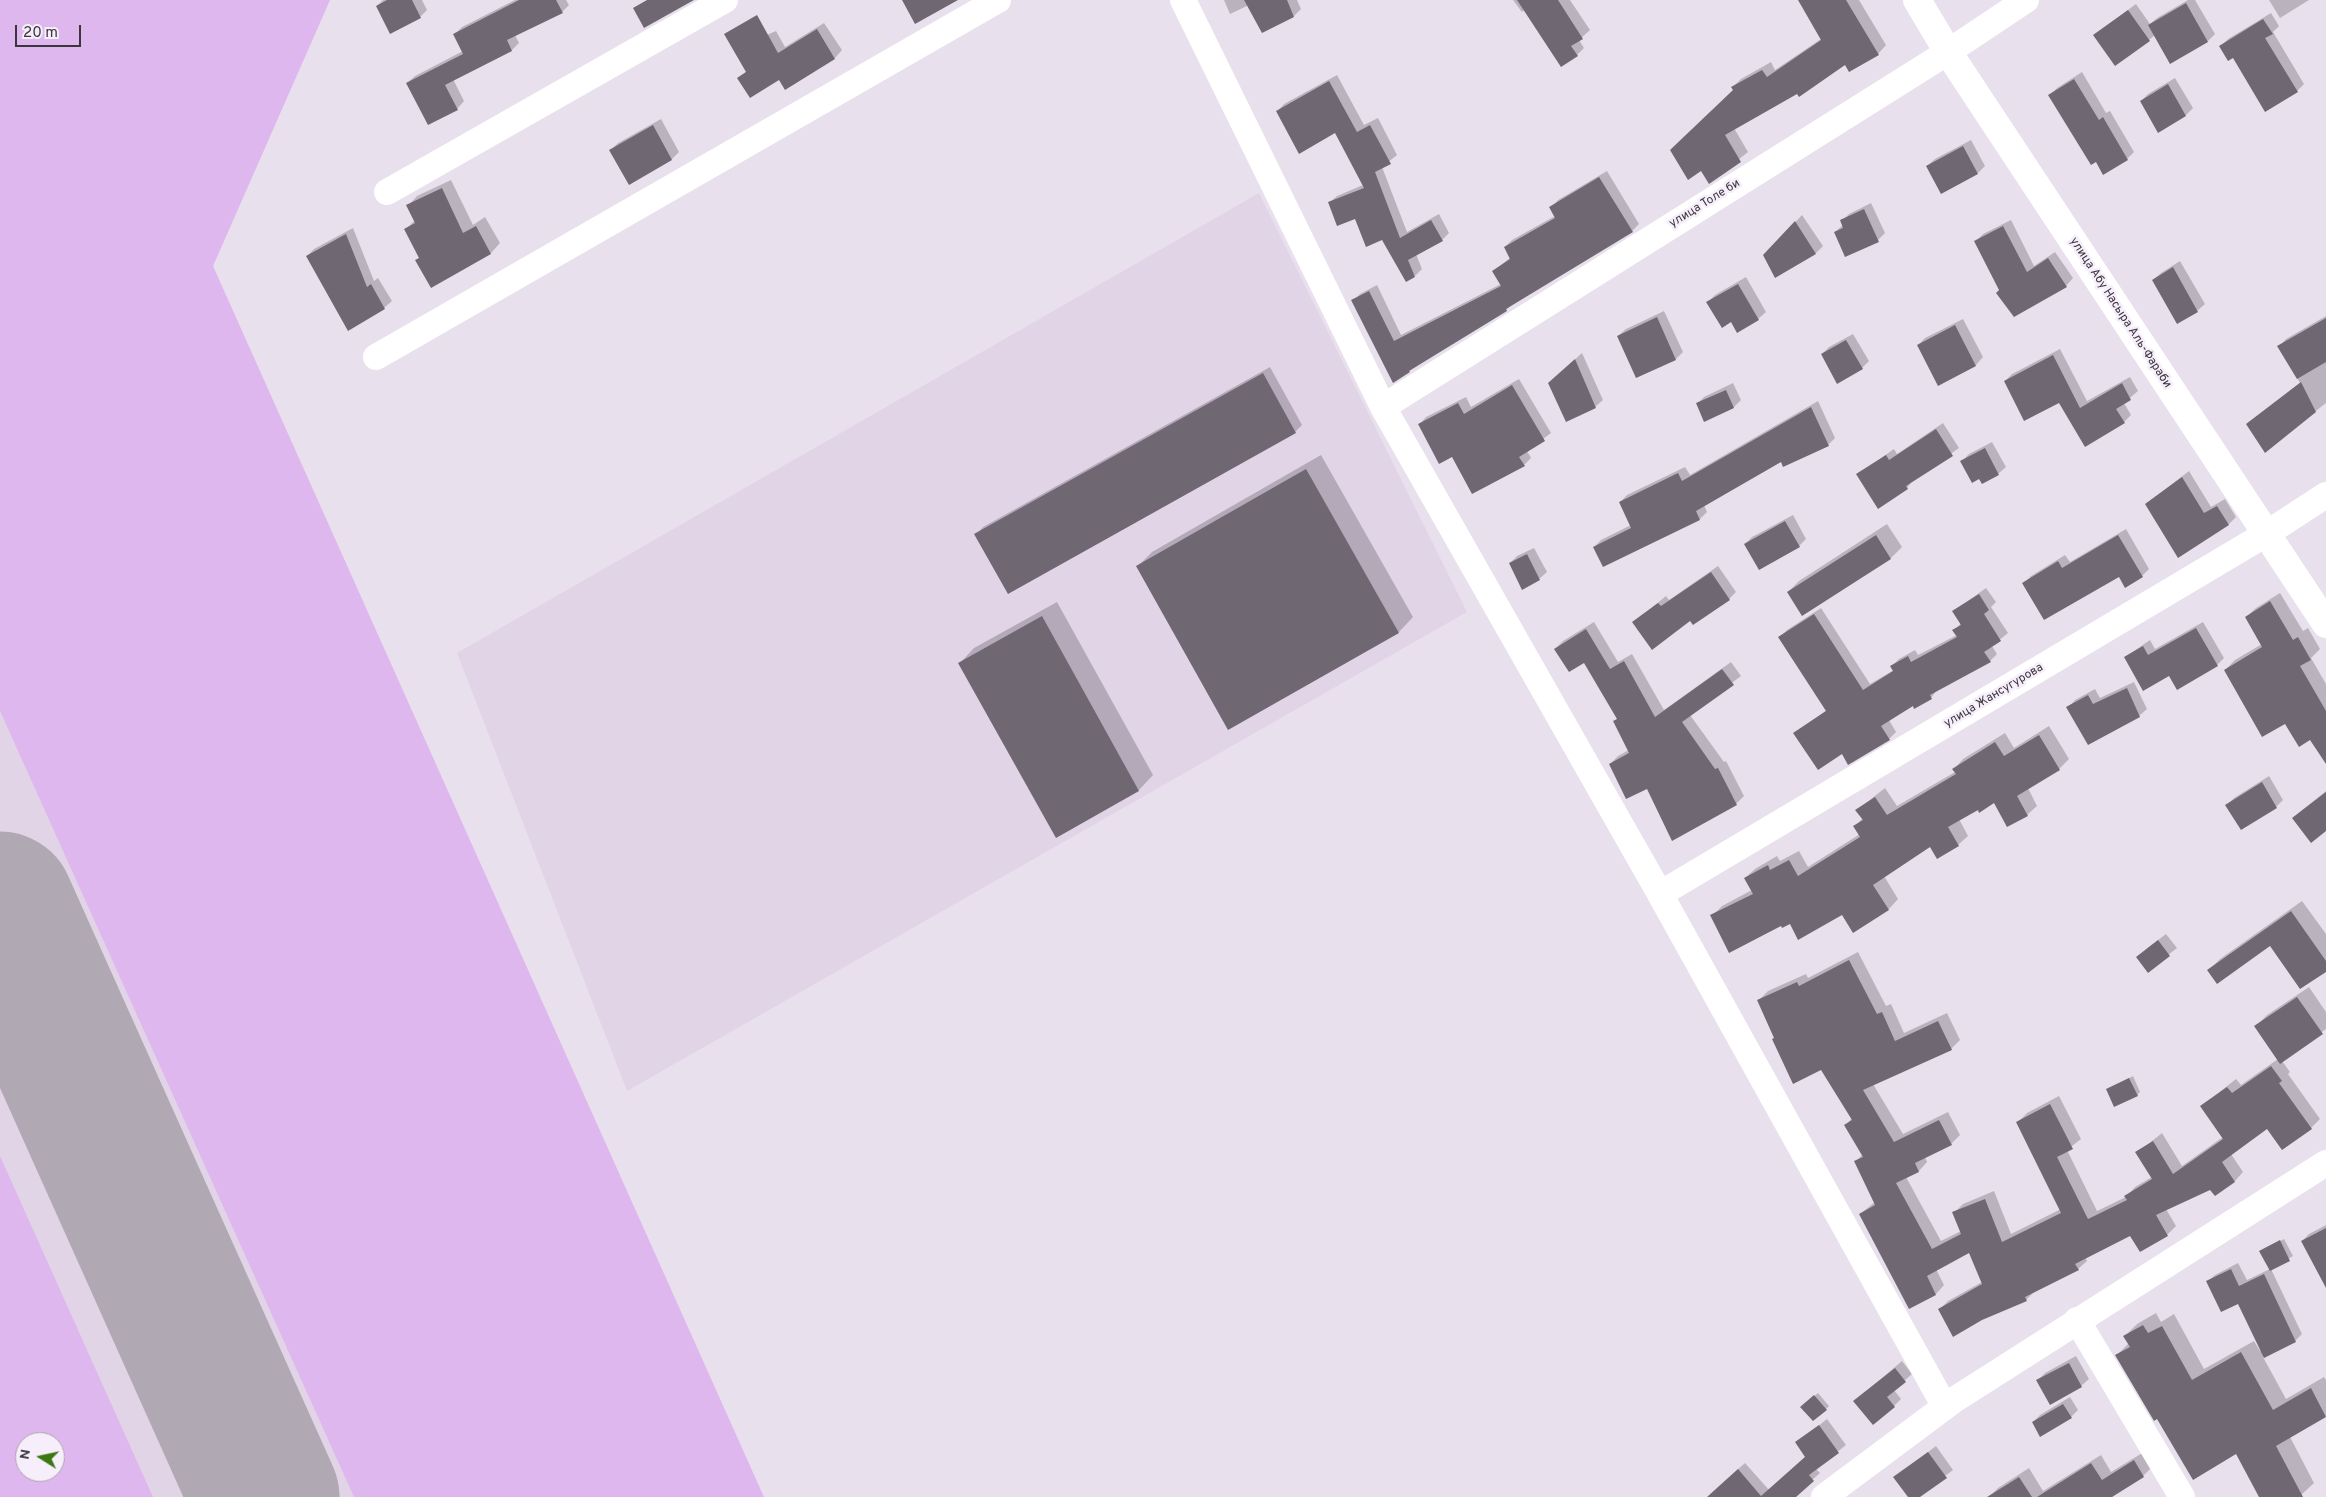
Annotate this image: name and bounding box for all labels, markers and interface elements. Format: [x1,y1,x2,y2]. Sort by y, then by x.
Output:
scale bar [18,15,84,47]
text: 20 m [23,24,58,43]
street label: улица Толе би [1667,177,1743,231]
street label: улица Абу Насыра Аль-Фараби [2066,235,2174,391]
street label: улица Жансугурова [1942,661,2046,731]
north arrow [15,1432,65,1482]
text: N [16,1448,35,1461]

